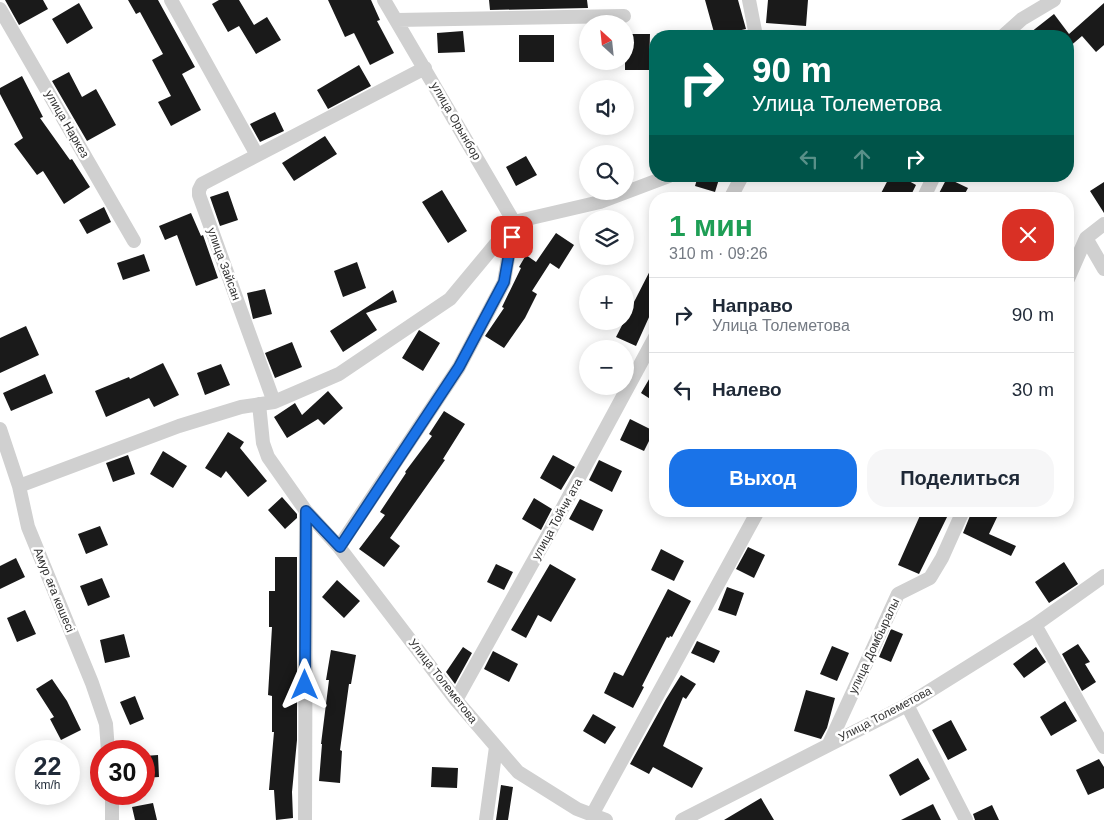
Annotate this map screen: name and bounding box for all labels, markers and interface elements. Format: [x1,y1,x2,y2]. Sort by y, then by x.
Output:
north arrow [579,15,634,70]
map controls [579,15,634,395]
icon: right [669,50,734,115]
text: 90 m [752,50,832,89]
street label: улица Орынбор [428,79,484,163]
button: sound [579,80,634,135]
street label: улица Наркез [42,88,92,161]
text: Улица Толеметова [752,91,942,116]
button: search [579,145,634,200]
icon: left [795,145,823,173]
icon: ahead [848,145,876,173]
icon: right [901,145,929,173]
text: 1 мин [669,209,753,242]
button: close [1002,209,1054,261]
button: layers [579,210,634,265]
pin [491,216,533,258]
icon: arrive [498,223,526,251]
street label: улица Зайсан [204,226,244,302]
text: 310 m · 09:26 [669,245,768,262]
button: + [579,275,634,330]
text: Направо [712,295,793,316]
icon: right [669,301,697,329]
text: 90 m [1012,304,1054,325]
text: Улица Толеметова [712,317,850,334]
button: − [579,340,634,395]
icon: left [669,376,697,404]
text: Налево [712,379,782,400]
text: 30 m [1012,379,1054,400]
button: Выход [669,449,857,507]
button: Поделиться [867,449,1054,507]
street label: улица Тойчи ата [529,476,585,562]
street label: Амур аға көшесі [31,546,77,634]
street label: улица Домбыралы [846,596,902,696]
street label: Улица Толеметова [406,636,481,726]
position arrow [278,658,330,710]
street label: Улица Толеметова [836,683,934,744]
speed limit sign: 30 [90,740,155,805]
text: 22 [34,752,61,780]
text: km/h [34,778,61,792]

